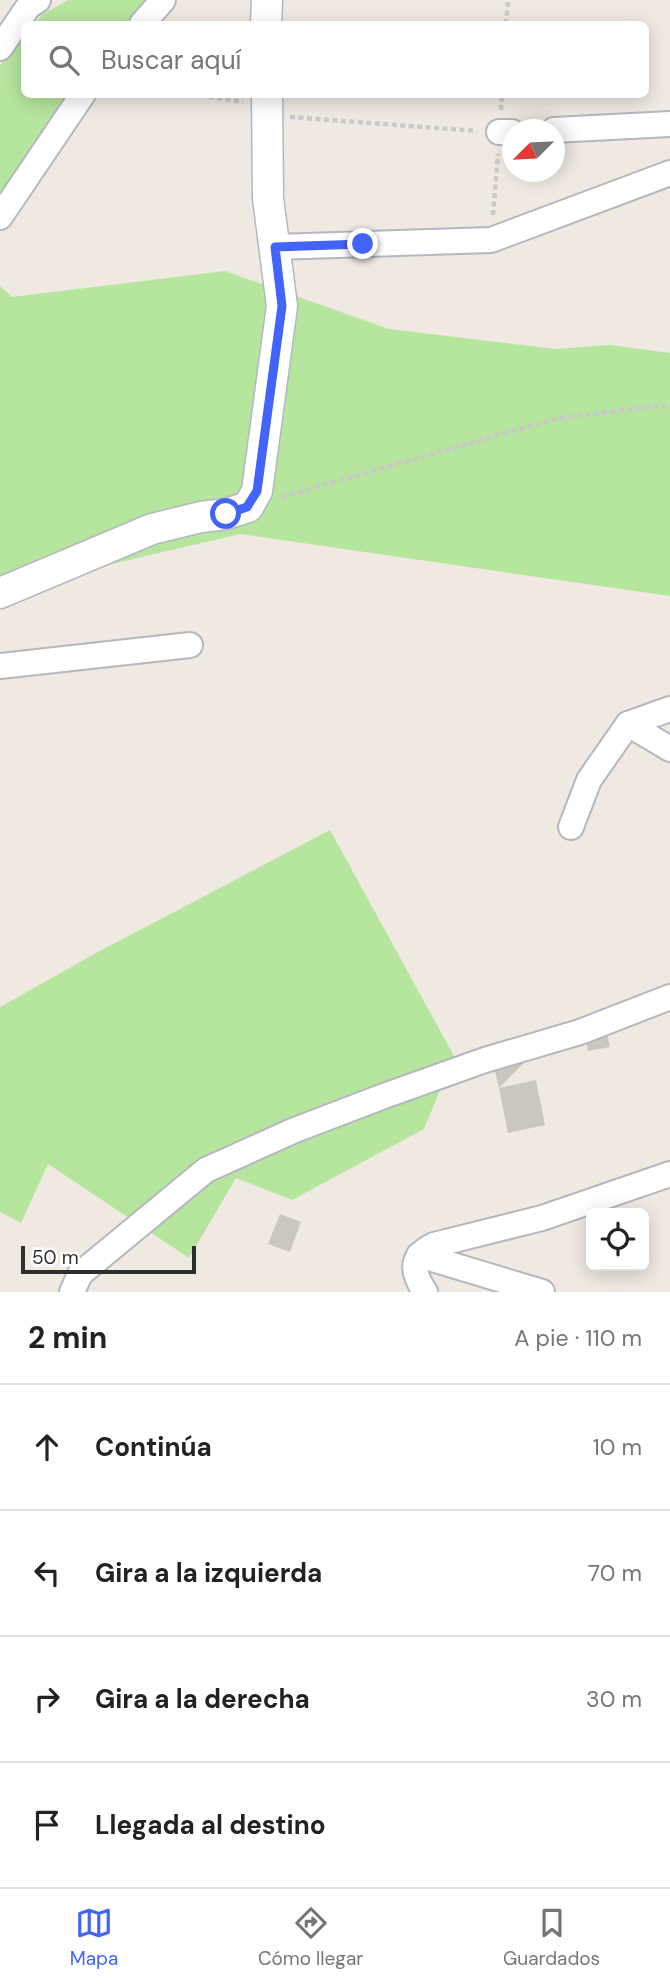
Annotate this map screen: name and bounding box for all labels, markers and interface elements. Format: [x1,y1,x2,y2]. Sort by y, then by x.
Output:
search box [21,21,649,98]
icon: search [45,41,83,79]
text: Buscar aquí [101,43,241,77]
north arrow [502,119,565,182]
route end [347,228,378,259]
route start [210,498,241,529]
map controls [586,1208,649,1271]
button: locate [586,1208,649,1271]
scale bar [21,1243,196,1275]
text: 50 m [32,1245,79,1270]
text: 2 min [28,1318,107,1357]
text: A pie · 110 m [514,1323,642,1353]
icon: ahead [28,1428,66,1466]
text: Continúa [95,1430,212,1464]
text: 10 m [592,1432,642,1462]
icon: left [28,1554,66,1592]
text: Gira a la izquierda [95,1556,322,1590]
text: 70 m [588,1558,642,1588]
icon: right [28,1680,66,1718]
text: Gira a la derecha [95,1682,310,1716]
text: 30 m [586,1684,642,1714]
icon: arrive [28,1806,66,1844]
text: Llegada al destino [95,1808,326,1842]
tab: Mapa [70,1904,118,1971]
tab: Cómo llegar [258,1904,363,1971]
tab: Guardados [503,1904,600,1971]

